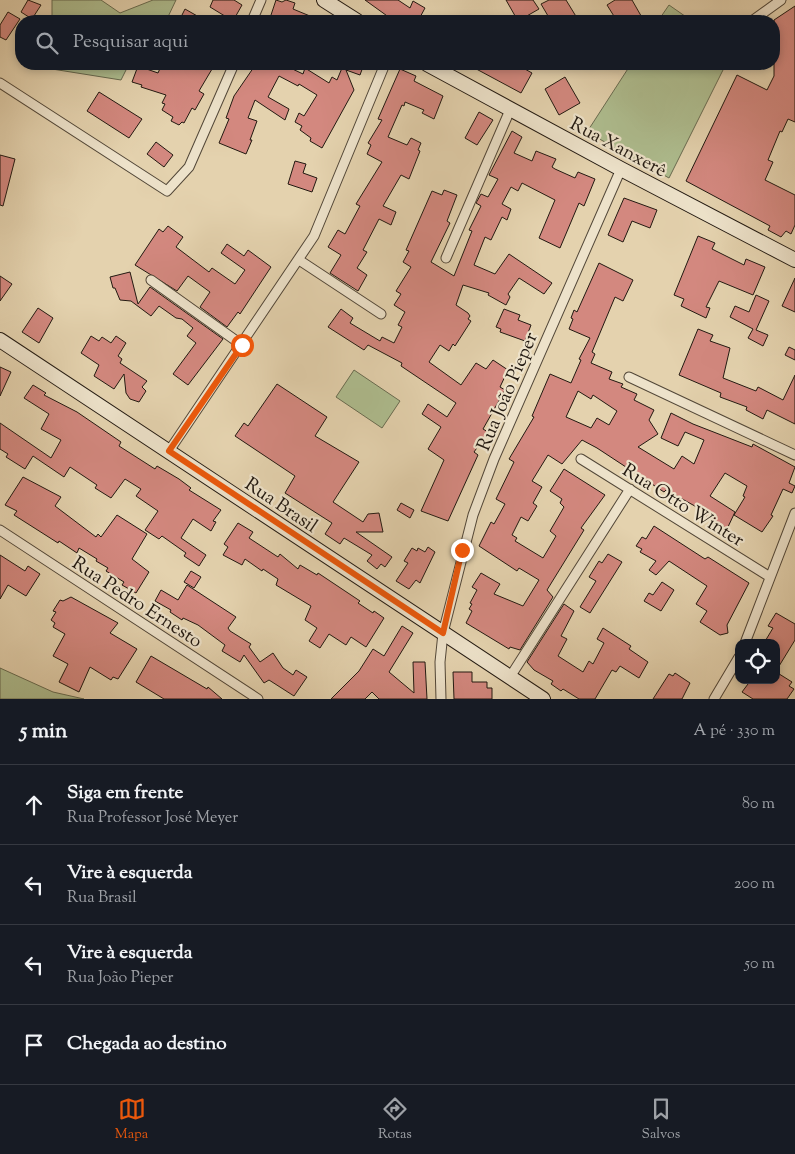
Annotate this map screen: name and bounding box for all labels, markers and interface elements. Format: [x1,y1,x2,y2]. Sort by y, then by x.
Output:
search box [15,15,780,70]
icon: search [33,29,61,57]
text: Pesquisar aqui [73,29,188,56]
street label: Rua Xanxerê [565,111,671,185]
street label: Rua João Pieper [471,328,545,456]
route start [231,334,254,357]
street label: Rua Otto Winter [616,458,749,555]
street label: Rua Brasil [239,472,322,540]
route end [451,539,474,562]
street label: Rua Pedro Ernesto [66,551,207,655]
map controls [735,639,780,684]
button: locate [735,639,780,684]
text: 5 min [20,717,67,747]
text: A pé · 330 m [694,720,775,743]
text: Siga em frente [67,780,183,807]
icon: ahead [20,791,48,819]
text: 80 m [742,793,775,816]
text: Rua Professor José Meyer [67,807,238,830]
text: Vire à esquerda [67,860,193,887]
icon: left [20,871,48,899]
text: 200 m [734,873,775,896]
text: Rua Brasil [67,887,137,910]
text: Vire à esquerda [67,940,193,967]
icon: left [20,951,48,979]
text: 50 m [744,953,775,976]
text: Rua João Pieper [67,967,174,990]
icon: arrive [20,1031,48,1059]
text: Chegada ao destino [67,1031,227,1058]
tab: Mapa [115,1095,148,1145]
tab: Rotas [378,1095,412,1145]
tab: Salvos [642,1095,680,1145]

